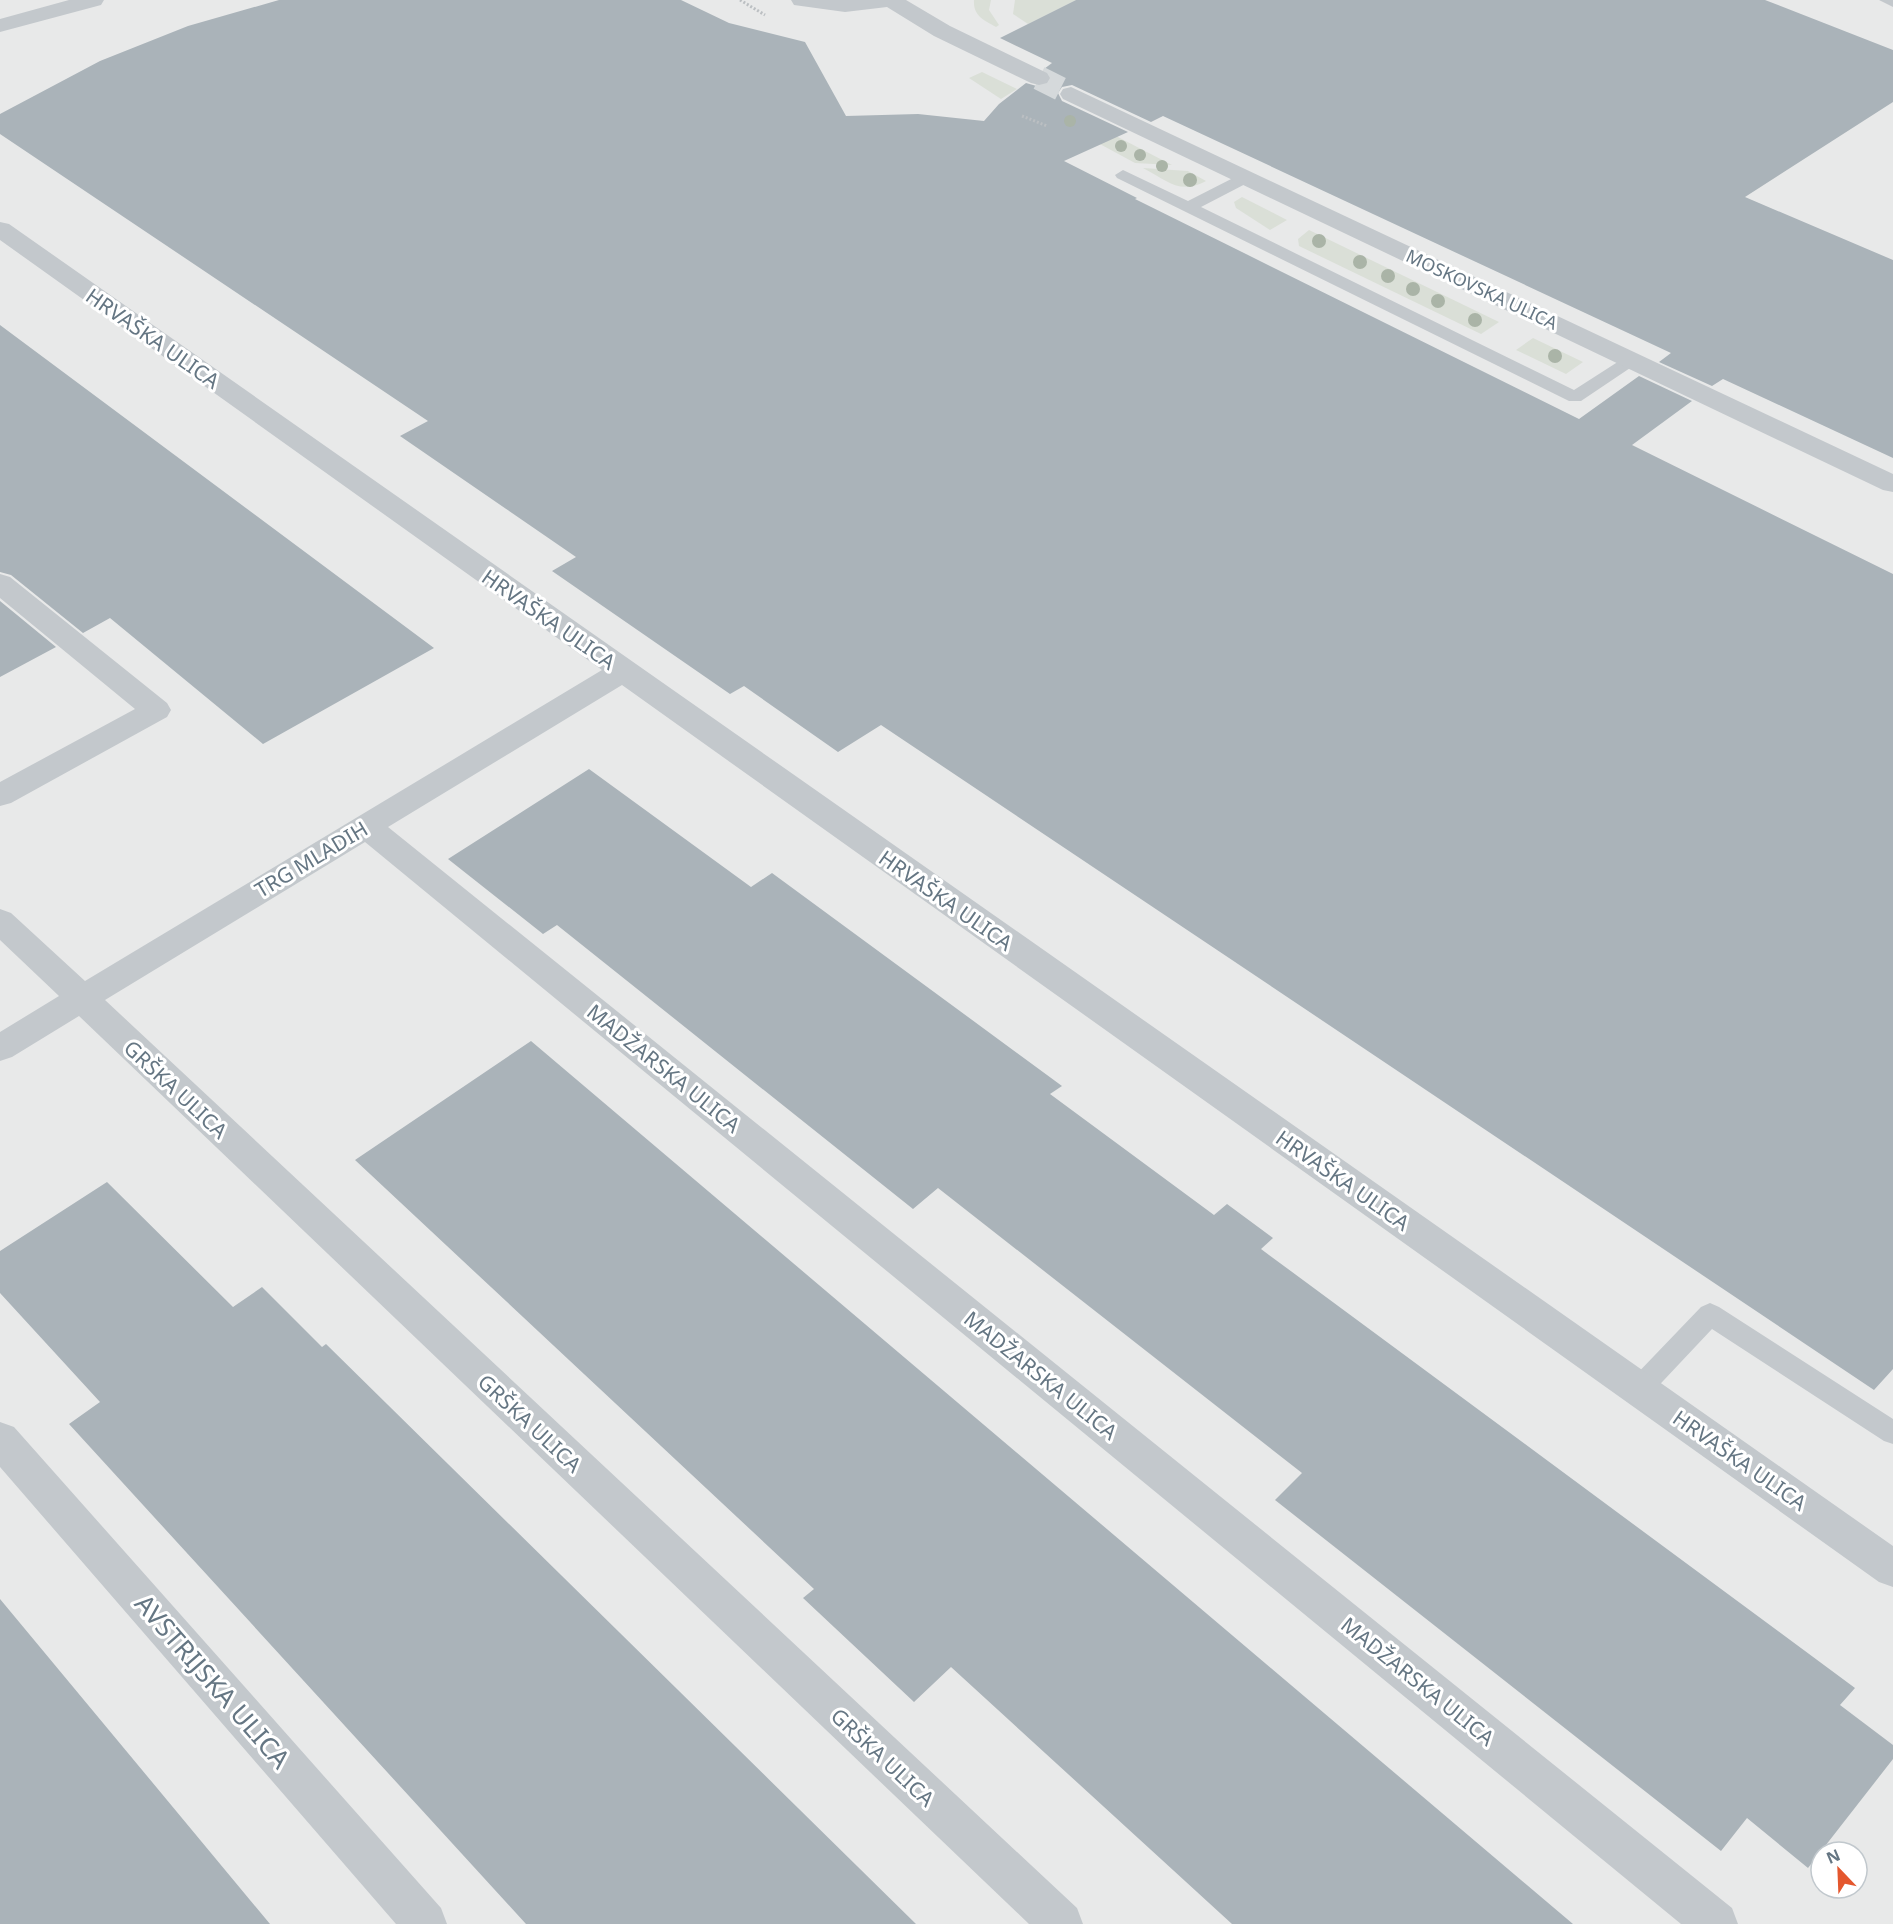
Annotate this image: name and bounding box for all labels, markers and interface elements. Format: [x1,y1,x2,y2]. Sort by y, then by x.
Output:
street label: MOSKOVSKA ULICA [1402,243,1562,335]
street label: HRVAŠKA ULICA [81,281,226,395]
street label: HRVAŠKA ULICA [477,562,622,676]
street label: TRG MLADIH [249,814,373,904]
street label: HRVAŠKA ULICA [874,843,1019,957]
street label: MADŽARSKA ULICA [581,997,747,1139]
street label: GRŠKA ULICA [118,1034,234,1145]
street label: HRVAŠKA ULICA [1271,1123,1416,1237]
street label: MADŽARSKA ULICA [958,1304,1124,1446]
street label: GRŠKA ULICA [472,1368,588,1479]
street label: HRVAŠKA ULICA [1668,1403,1813,1517]
street label: AVSTRIJSKA ULICA [127,1586,299,1776]
street label: MADŽARSKA ULICA [1335,1610,1501,1752]
street label: GRŠKA ULICA [825,1702,941,1813]
north arrow [1809,1840,1869,1900]
text: N [1823,1844,1843,1869]

